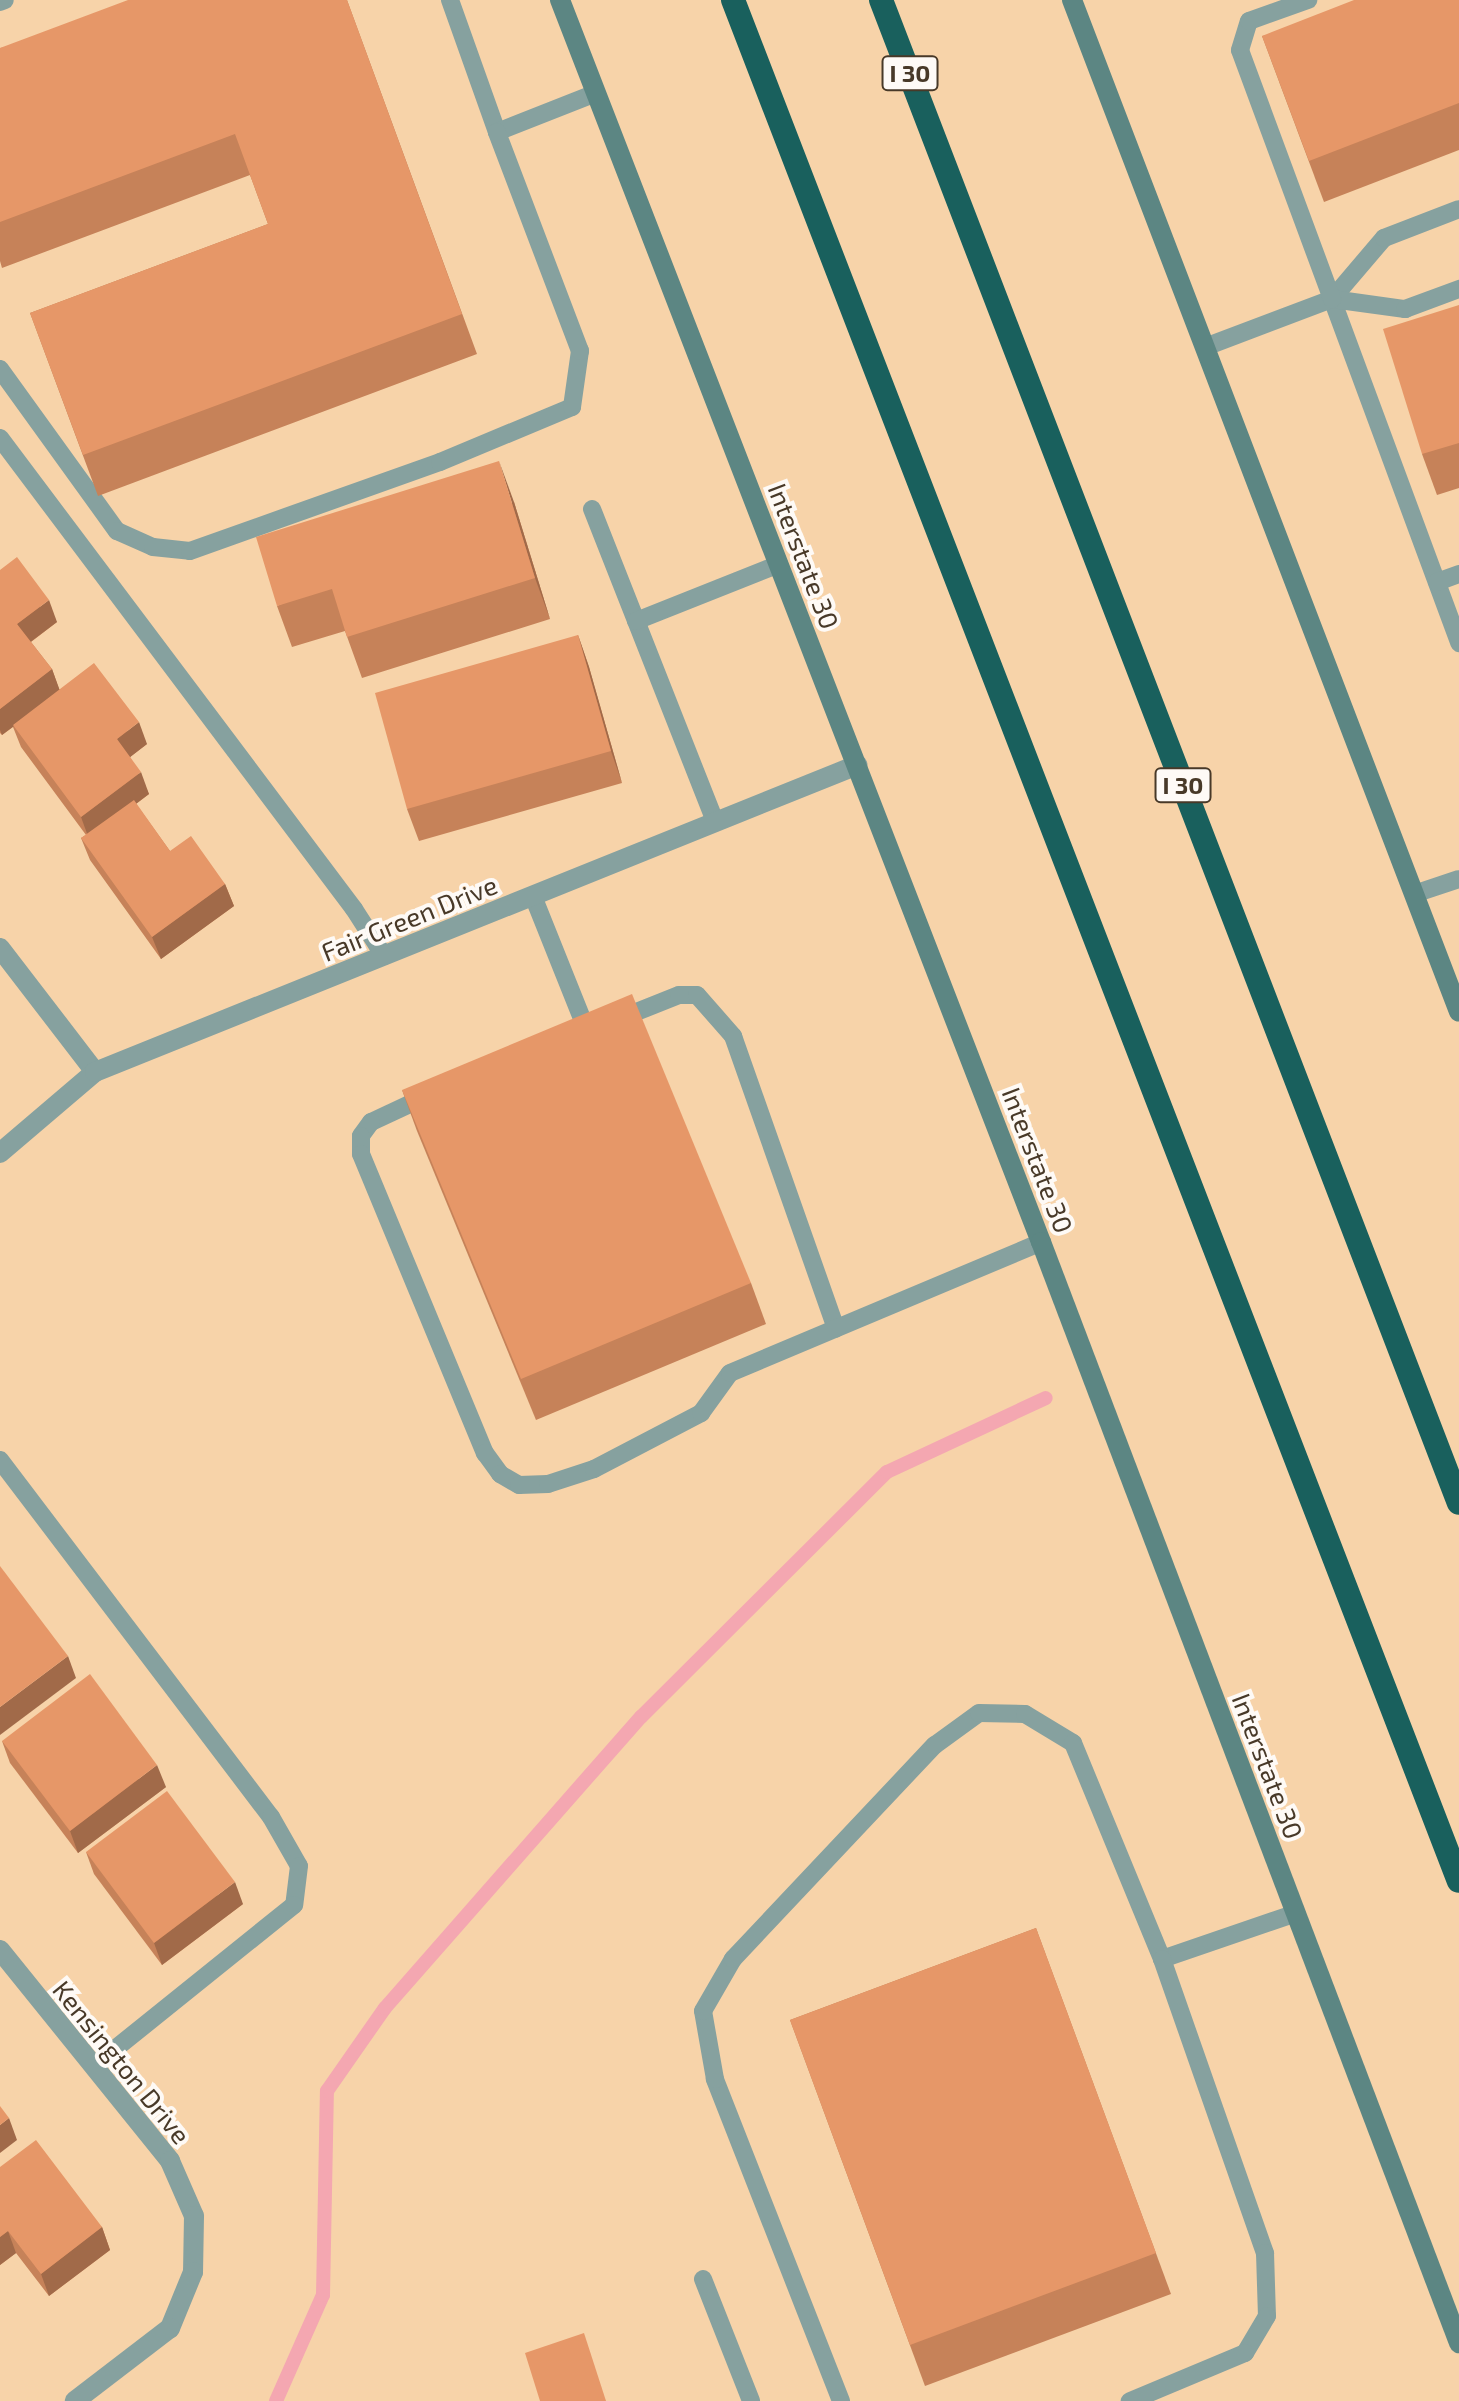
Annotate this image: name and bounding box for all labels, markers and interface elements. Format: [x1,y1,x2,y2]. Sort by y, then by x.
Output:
road number: I 30 [880,53,940,93]
street label: Interstate 30 [762,479,846,633]
road number: I 30 [1153,765,1213,805]
street label: Fair Green Drive [316,868,502,968]
street label: Interstate 30 [996,1083,1080,1237]
street label: Interstate 30 [1226,1689,1310,1843]
street label: Kensington Drive [47,1974,197,2150]

